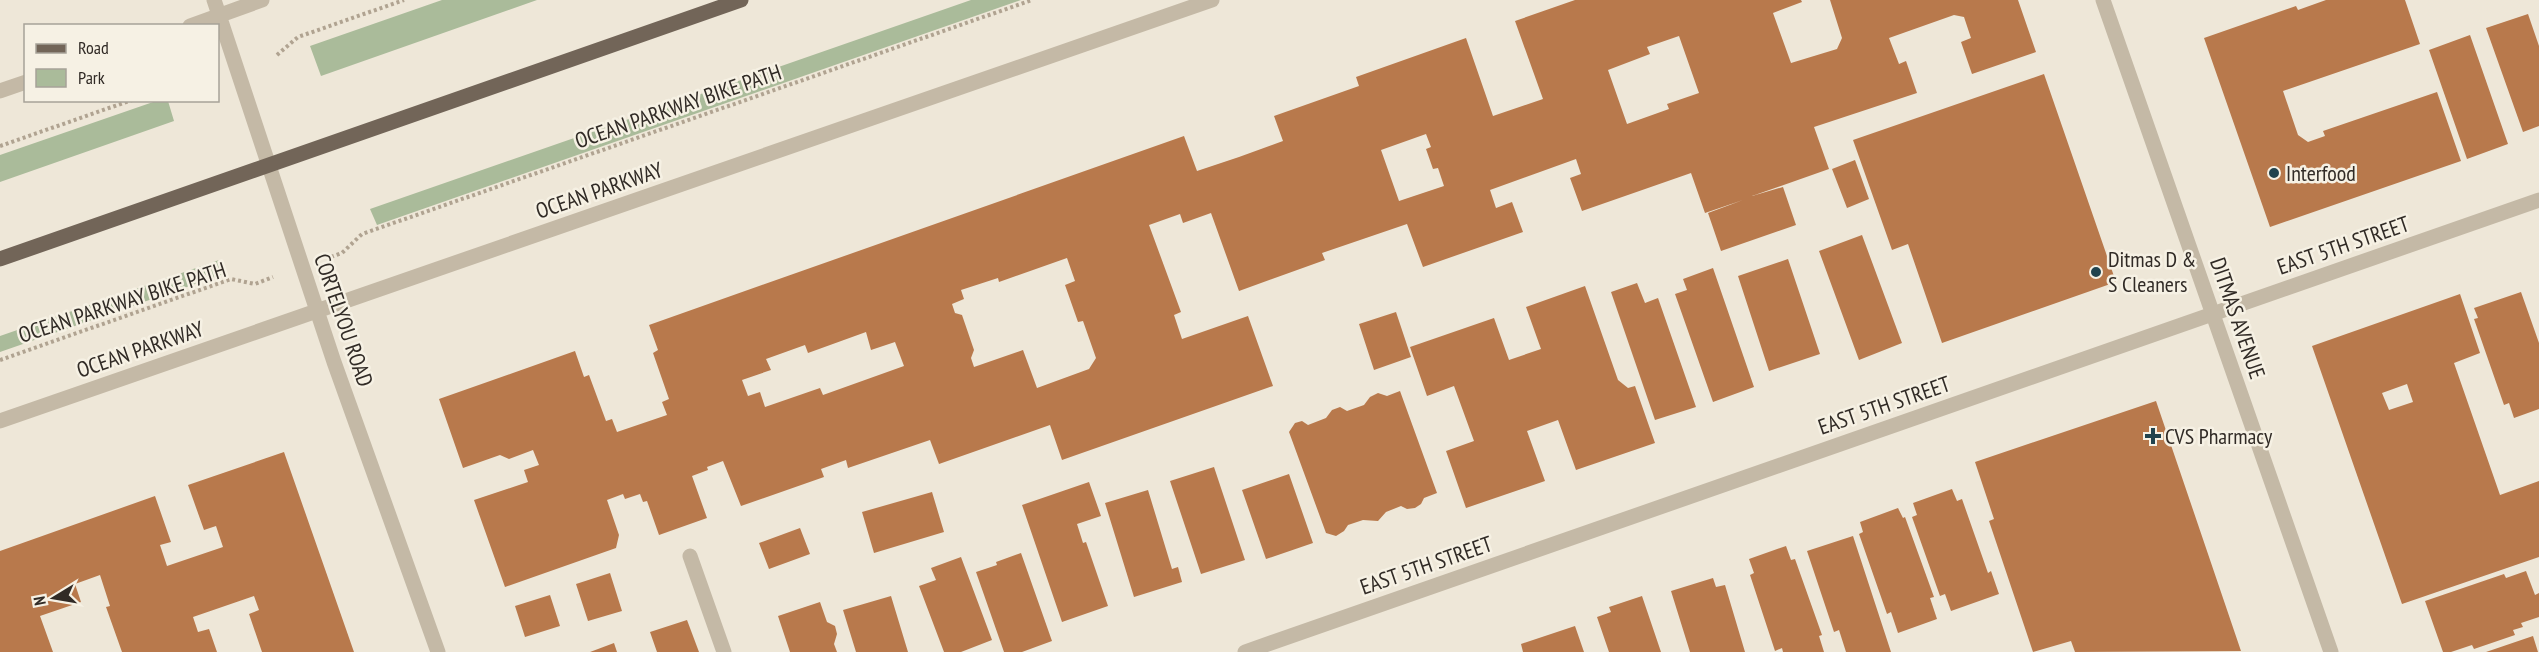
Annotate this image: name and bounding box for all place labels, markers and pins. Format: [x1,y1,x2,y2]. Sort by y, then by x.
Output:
place label: Interfood [2286,159,2356,187]
marker: Interfood [2267,166,2281,180]
place label: Ditmas D & S Cleaners [2108,245,2196,298]
marker: Ditmas D & S Cleaners [2089,265,2103,279]
place label: CVS Pharmacy [2165,422,2273,450]
marker: CVS Pharmacy [2146,429,2160,443]

